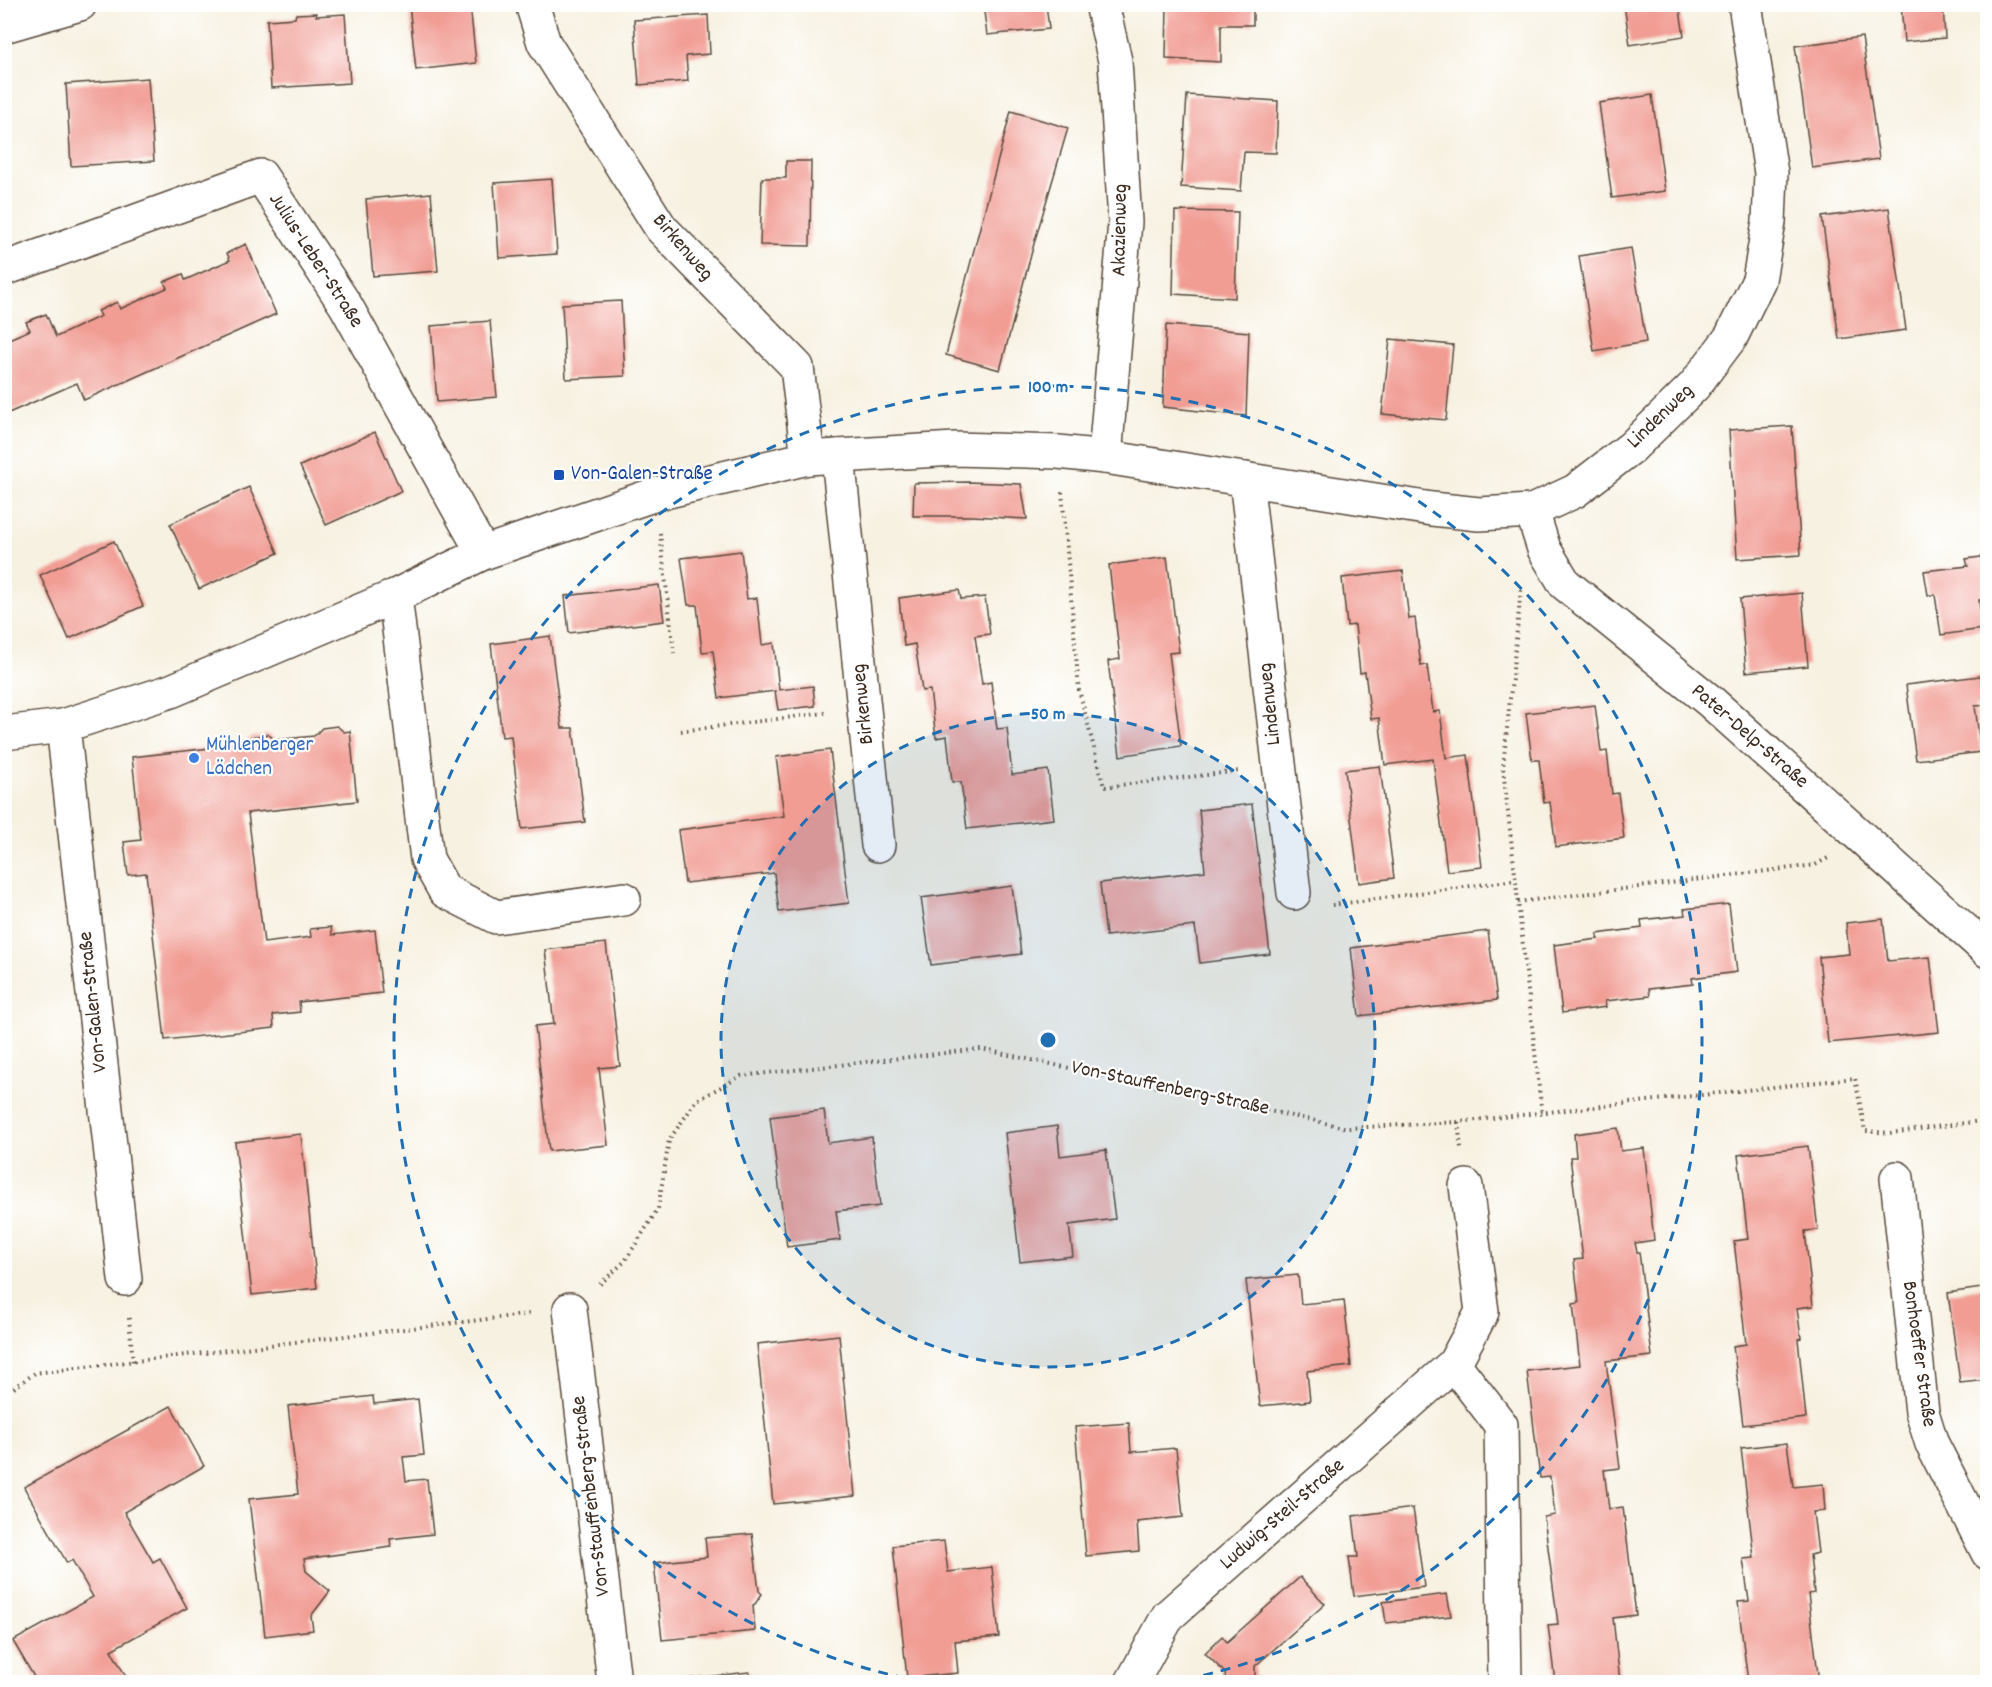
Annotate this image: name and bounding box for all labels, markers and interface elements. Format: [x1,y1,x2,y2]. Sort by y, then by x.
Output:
street label: Akazienweg [1105,183,1137,277]
street label: Julius-Leber-Straße [260,188,370,334]
street label: Birkenweg [644,208,720,288]
text: 100 m [1028,376,1068,401]
street label: Lindenweg [1621,377,1701,457]
place label: Von-Galen-Straße [571,460,713,490]
marker: Von-Galen-Straße [552,468,566,482]
street label: Lindenweg [1252,661,1290,747]
street label: Birkenweg [845,662,883,746]
street label: Pater-Delp-Straße [1684,677,1814,797]
text: 50 m [1031,703,1065,728]
place label: Mühlenberger Lädchen [206,731,313,785]
marker: Mühlenberger Lädchen [187,751,201,765]
street label: Von-Galen-Straße [72,930,116,1074]
centre of rings [1038,1030,1058,1050]
street label: Von-Stauffenberg-Straße [1068,1053,1272,1125]
street label: Bonhoeffer Straße [1893,1279,1943,1429]
street label: Von-Stauffenberg-Straße [565,1394,619,1598]
street label: Ludwig-Steil-Straße [1214,1452,1352,1578]

